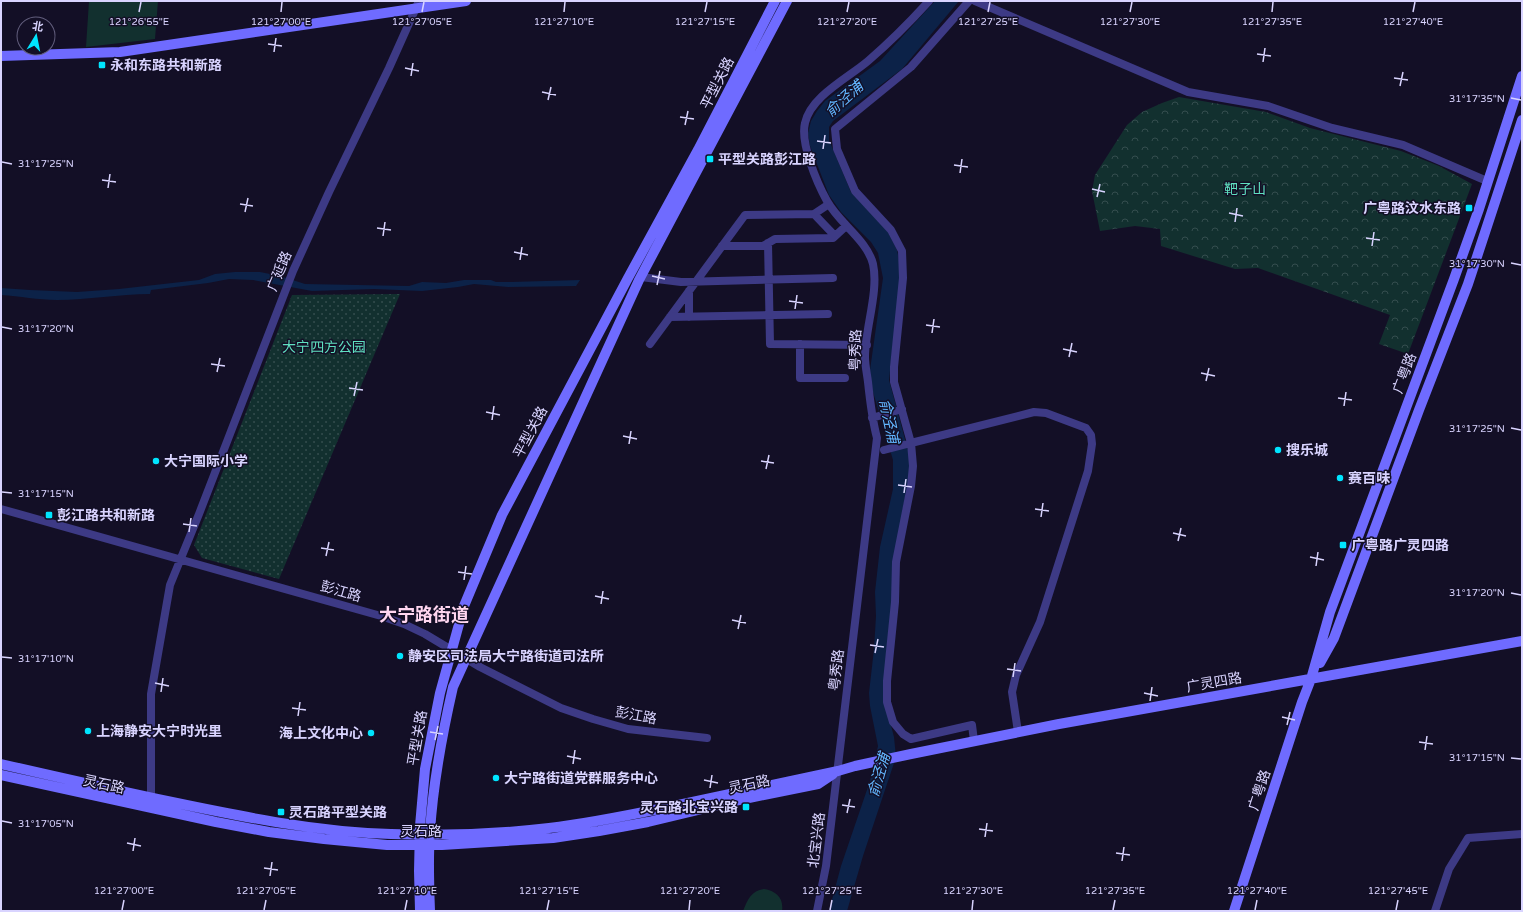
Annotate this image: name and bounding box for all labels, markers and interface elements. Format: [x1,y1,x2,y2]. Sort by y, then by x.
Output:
north arrow [16,16,56,56]
text: 121°26'55"E [109,16,169,28]
text: 121°27'00"E [251,16,311,28]
text: 121°27'05"E [392,16,452,28]
text: 121°27'10"E [534,16,594,28]
text: 121°27'15"E [675,16,735,28]
text: 121°27'20"E [817,16,877,28]
text: 121°27'25"E [958,16,1018,28]
text: 121°27'30"E [1100,16,1160,28]
text: 121°27'35"E [1242,16,1302,28]
text: 121°27'40"E [1383,16,1443,28]
text: 北 [31,19,44,34]
street label: 平型关路 [697,54,738,112]
place label: 永和东路共和新路 [110,57,222,74]
marker: 永和东路共和新路 [97,60,107,70]
water label: 俞泾浦 [821,76,868,121]
text: 31°17'35"N [1449,93,1505,105]
place label: 平型关路彭江路 [718,151,816,168]
marker: 平型关路彭江路 [705,154,715,164]
text: 31°17'25"N [18,158,74,170]
park label: 靶子山 [1224,181,1266,198]
place label: 广粤路汶水东路 [1363,200,1461,217]
marker: 广粤路汶水东路 [1464,203,1474,213]
street label: 广延路 [263,249,295,294]
text: 31°17'30"N [1449,258,1505,270]
text: 31°17'20"N [18,323,74,335]
street label: 粤秀路 [846,329,865,371]
park label: 大宁四方公园 [282,339,366,356]
street label: 广粤路 [1389,351,1420,396]
water label: 俞泾浦 [876,397,903,447]
street label: 平型关路 [510,404,551,461]
text: 31°17'25"N [1449,423,1505,435]
place label: 搜乐城 [1286,442,1328,459]
marker: 搜乐城 [1273,445,1283,455]
place label: 大宁国际小学 [164,453,248,470]
marker: 大宁国际小学 [151,456,161,466]
place label: 赛百味 [1348,470,1391,487]
marker: 赛百味 [1335,473,1345,483]
text: 31°17'15"N [18,488,74,500]
place label: 彭江路共和新路 [57,507,155,524]
marker: 彭江路共和新路 [44,510,54,520]
place label: 广粤路广灵四路 [1351,537,1449,554]
marker: 广粤路广灵四路 [1338,540,1348,550]
street label: 彭江路 [318,578,363,605]
text: 31°17'20"N [1449,587,1505,599]
district label: 大宁路街道 [379,604,469,626]
place label: 静安区司法局大宁路街道司法所 [408,648,604,665]
street label: 粤秀路 [826,648,847,692]
marker: 静安区司法局大宁路街道司法所 [395,651,405,661]
text: 31°17'10"N [18,653,74,665]
street label: 广灵四路 [1185,669,1243,696]
street label: 彭江路 [614,703,658,728]
street label: 平型关路 [404,709,431,767]
place label: 上海静安大宁时光里 [96,723,222,740]
place label: 海上文化中心 [279,725,363,742]
marker: 上海静安大宁时光里 [83,726,93,736]
marker: 海上文化中心 [366,728,376,738]
water label: 俞泾浦 [864,749,894,799]
text: 31°17'15"N [1449,752,1505,764]
street label: 广粤路 [1245,768,1274,813]
place label: 大宁路街道党群服务中心 [504,770,658,787]
street label: 灵石路 [82,772,126,797]
street label: 灵石路 [727,772,771,797]
marker: 大宁路街道党群服务中心 [491,773,501,783]
place label: 灵石路北宝兴路 [640,799,738,816]
marker: 灵石路北宝兴路 [741,802,751,812]
place label: 灵石路平型关路 [289,804,387,821]
marker: 灵石路平型关路 [276,807,286,817]
street label: 北宝兴路 [805,811,828,869]
text: 31°17'05"N [18,818,74,830]
street label: 灵石路 [400,823,442,840]
text: 121°27'00"E [94,885,154,897]
text: 121°27'05"E [236,885,296,897]
text: 121°27'10"E [377,885,437,897]
text: 121°27'15"E [519,885,579,897]
text: 121°27'20"E [660,885,720,897]
text: 121°27'25"E [802,885,862,897]
text: 121°27'30"E [943,885,1003,897]
text: 121°27'35"E [1085,885,1145,897]
text: 121°27'40"E [1227,885,1287,897]
text: 121°27'45"E [1368,885,1428,897]

